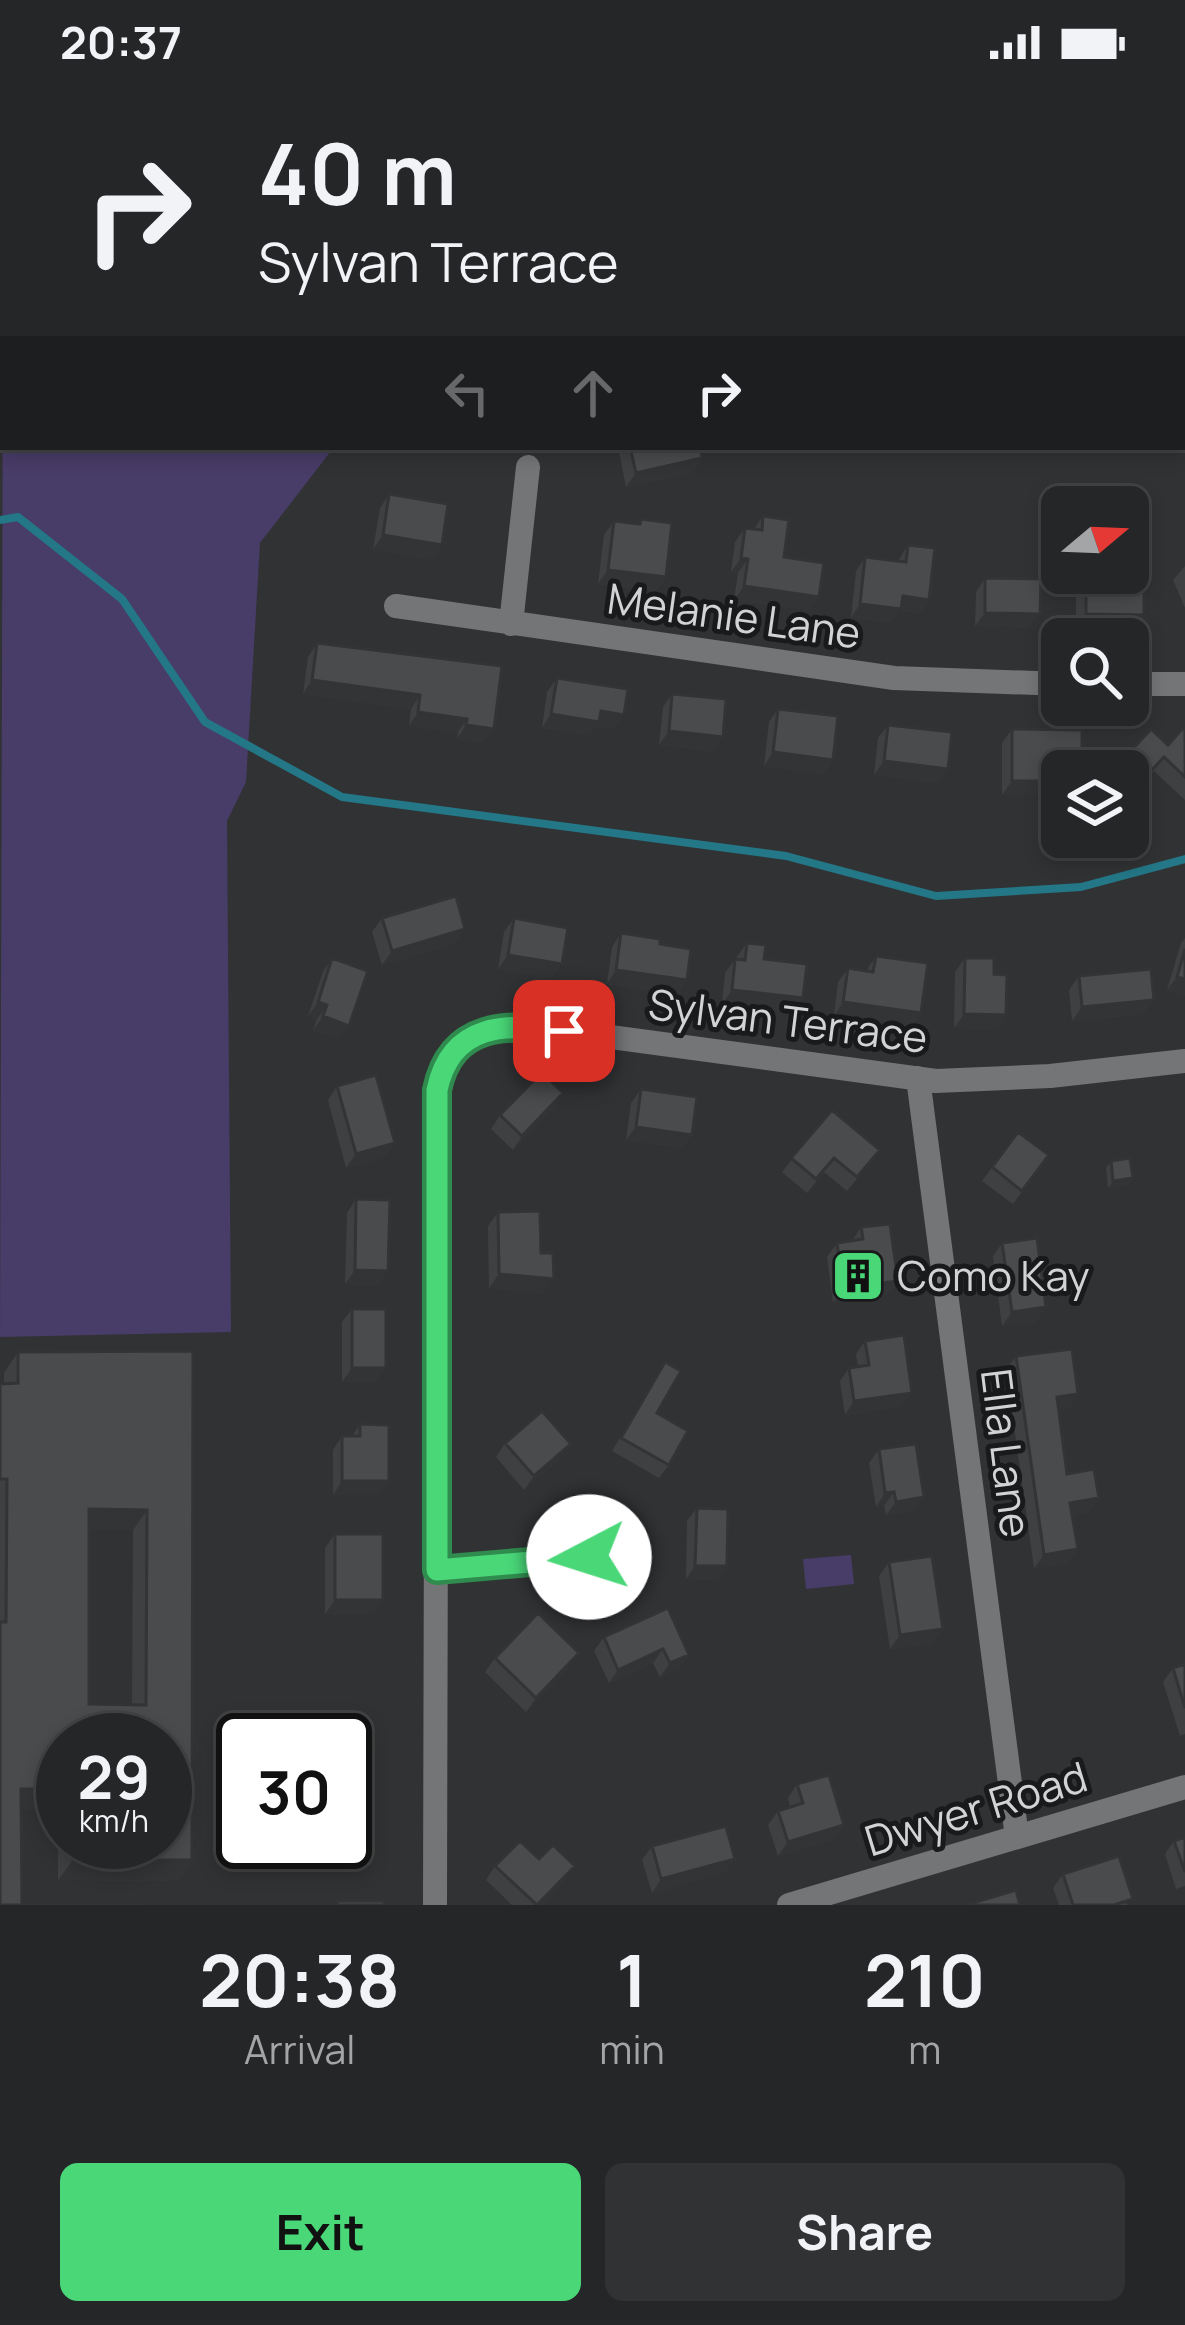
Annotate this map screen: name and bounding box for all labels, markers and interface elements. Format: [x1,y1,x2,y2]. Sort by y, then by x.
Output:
text: 20:37 [60,11,182,73]
text: 40 m [258,115,457,230]
icon: right [60,132,216,288]
text: Sylvan Terrace [258,224,618,298]
icon: left [434,360,500,426]
icon: ahead [560,360,626,426]
icon: right [686,360,752,426]
north arrow [1041,486,1149,594]
map controls [1041,486,1149,858]
street label: Melanie Lane [604,569,864,661]
button: search [1041,618,1149,726]
button: layers [1041,750,1149,858]
street label: Sylvan Terrace [645,974,931,1066]
pin [513,980,615,1082]
icon: arrive [531,998,597,1064]
place label: Como Kay [897,1246,1090,1304]
building icon: Como Kay [830,1248,886,1304]
street label: Ella Lane [968,1365,1046,1540]
position arrow [526,1494,652,1620]
speed limit sign: 30 [216,1713,372,1869]
text: 29 [77,1735,151,1817]
street label: Dwyer Road [858,1747,1094,1869]
text: km/h [79,1800,149,1841]
text: 20:38 [199,1930,400,2029]
text: 1 [616,1930,648,2029]
text: 210 [864,1930,986,2029]
text: Arrival [244,2022,355,2076]
text: min [599,2022,665,2076]
text: m [908,2022,941,2076]
button: Exit [60,2163,581,2301]
button: Share [605,2163,1125,2301]

